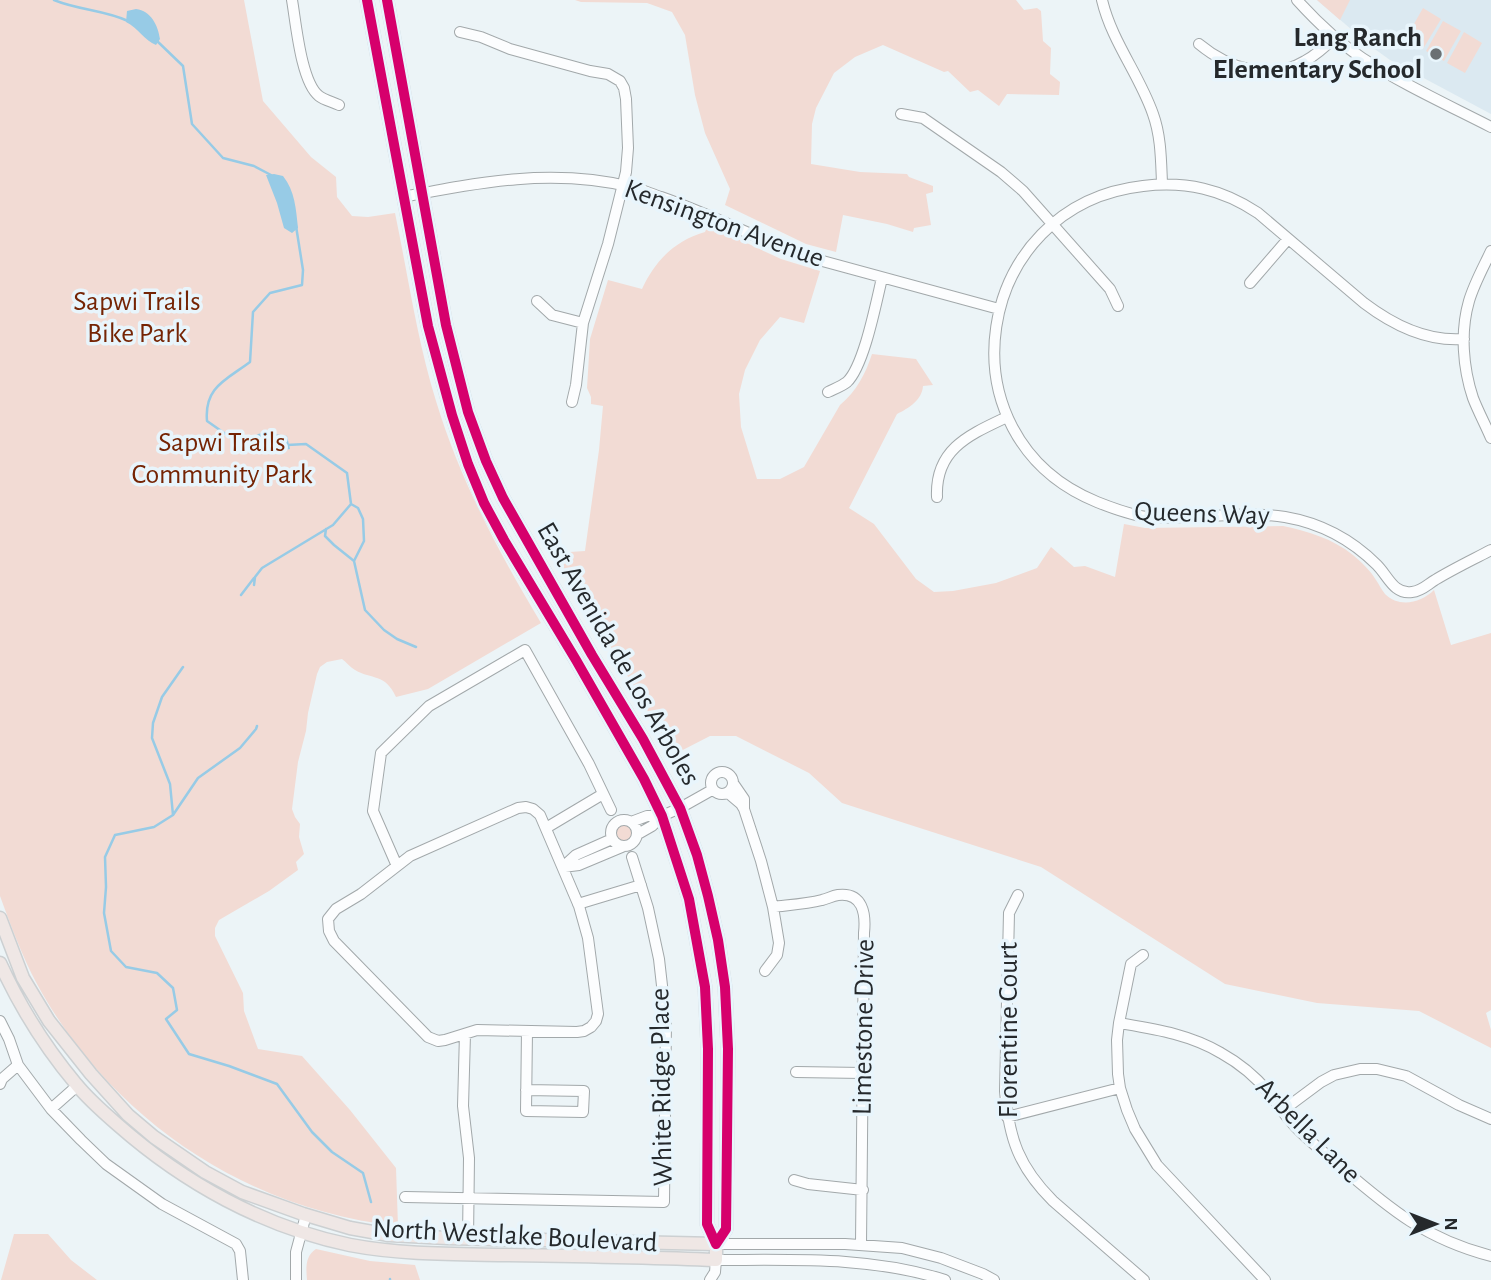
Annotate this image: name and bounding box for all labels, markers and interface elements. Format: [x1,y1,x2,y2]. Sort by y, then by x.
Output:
place label: Lang Ranch Elementary School [1213,24,1422,84]
marker: Lang Ranch Elementary School [1428,46,1444,62]
street label: Kensington Avenue [621,175,827,273]
park label: Sapwi Trails Bike Park [73,288,201,348]
park label: Sapwi Trails Community Park [131,429,313,489]
street label: Queens Way [1134,498,1270,530]
street label: East Avenida de Los Arboles [531,518,705,790]
street label: Limestone Drive [848,939,880,1115]
street label: Florentine Court [995,942,1023,1118]
street label: White Ridge Place [646,988,678,1186]
street label: Arbella Lane [1250,1073,1366,1189]
north arrow [1400,1189,1470,1259]
street label: North Westlake Boulevard [372,1215,658,1257]
text: N [1441,1217,1460,1231]

